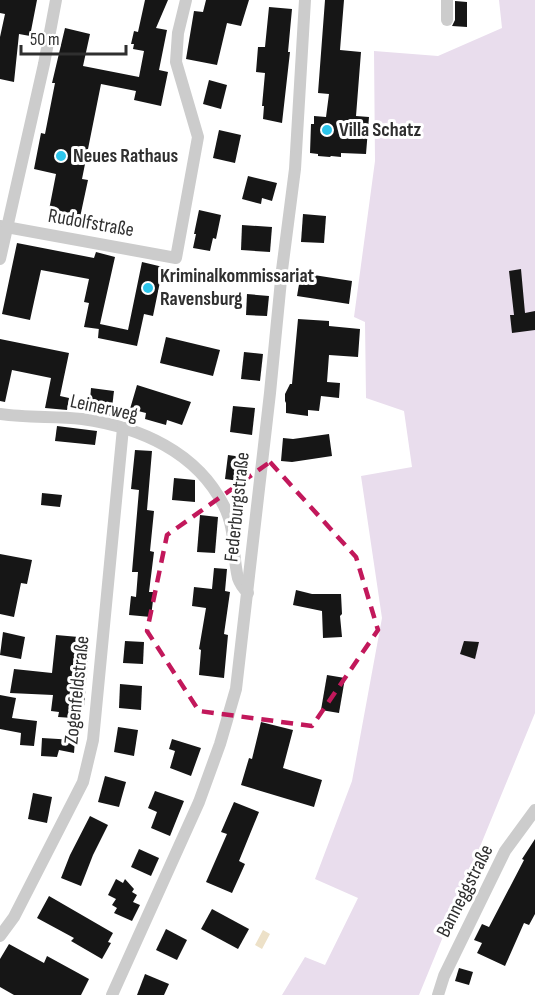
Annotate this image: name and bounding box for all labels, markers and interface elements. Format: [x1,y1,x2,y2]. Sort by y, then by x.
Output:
scale bar [21,18,126,56]
text: 50 m [30,29,60,50]
place label: Villa Schatz [339,118,422,142]
marker: Villa Schatz [320,123,334,137]
place label: Neues Rathaus [73,144,178,168]
marker: Neues Rathaus [54,149,68,163]
street label: Rudolfstraße [46,204,136,242]
place label: Kriminalkommissariat Ravensburg [160,264,315,311]
marker: Kriminalkommissariat Ravensburg [141,281,155,295]
street label: Leinerweg [68,389,140,427]
street label: Federburgstraße [219,451,255,563]
street label: Zogenfeldstraße [59,635,95,745]
street label: Banneggstraße [431,841,499,941]

